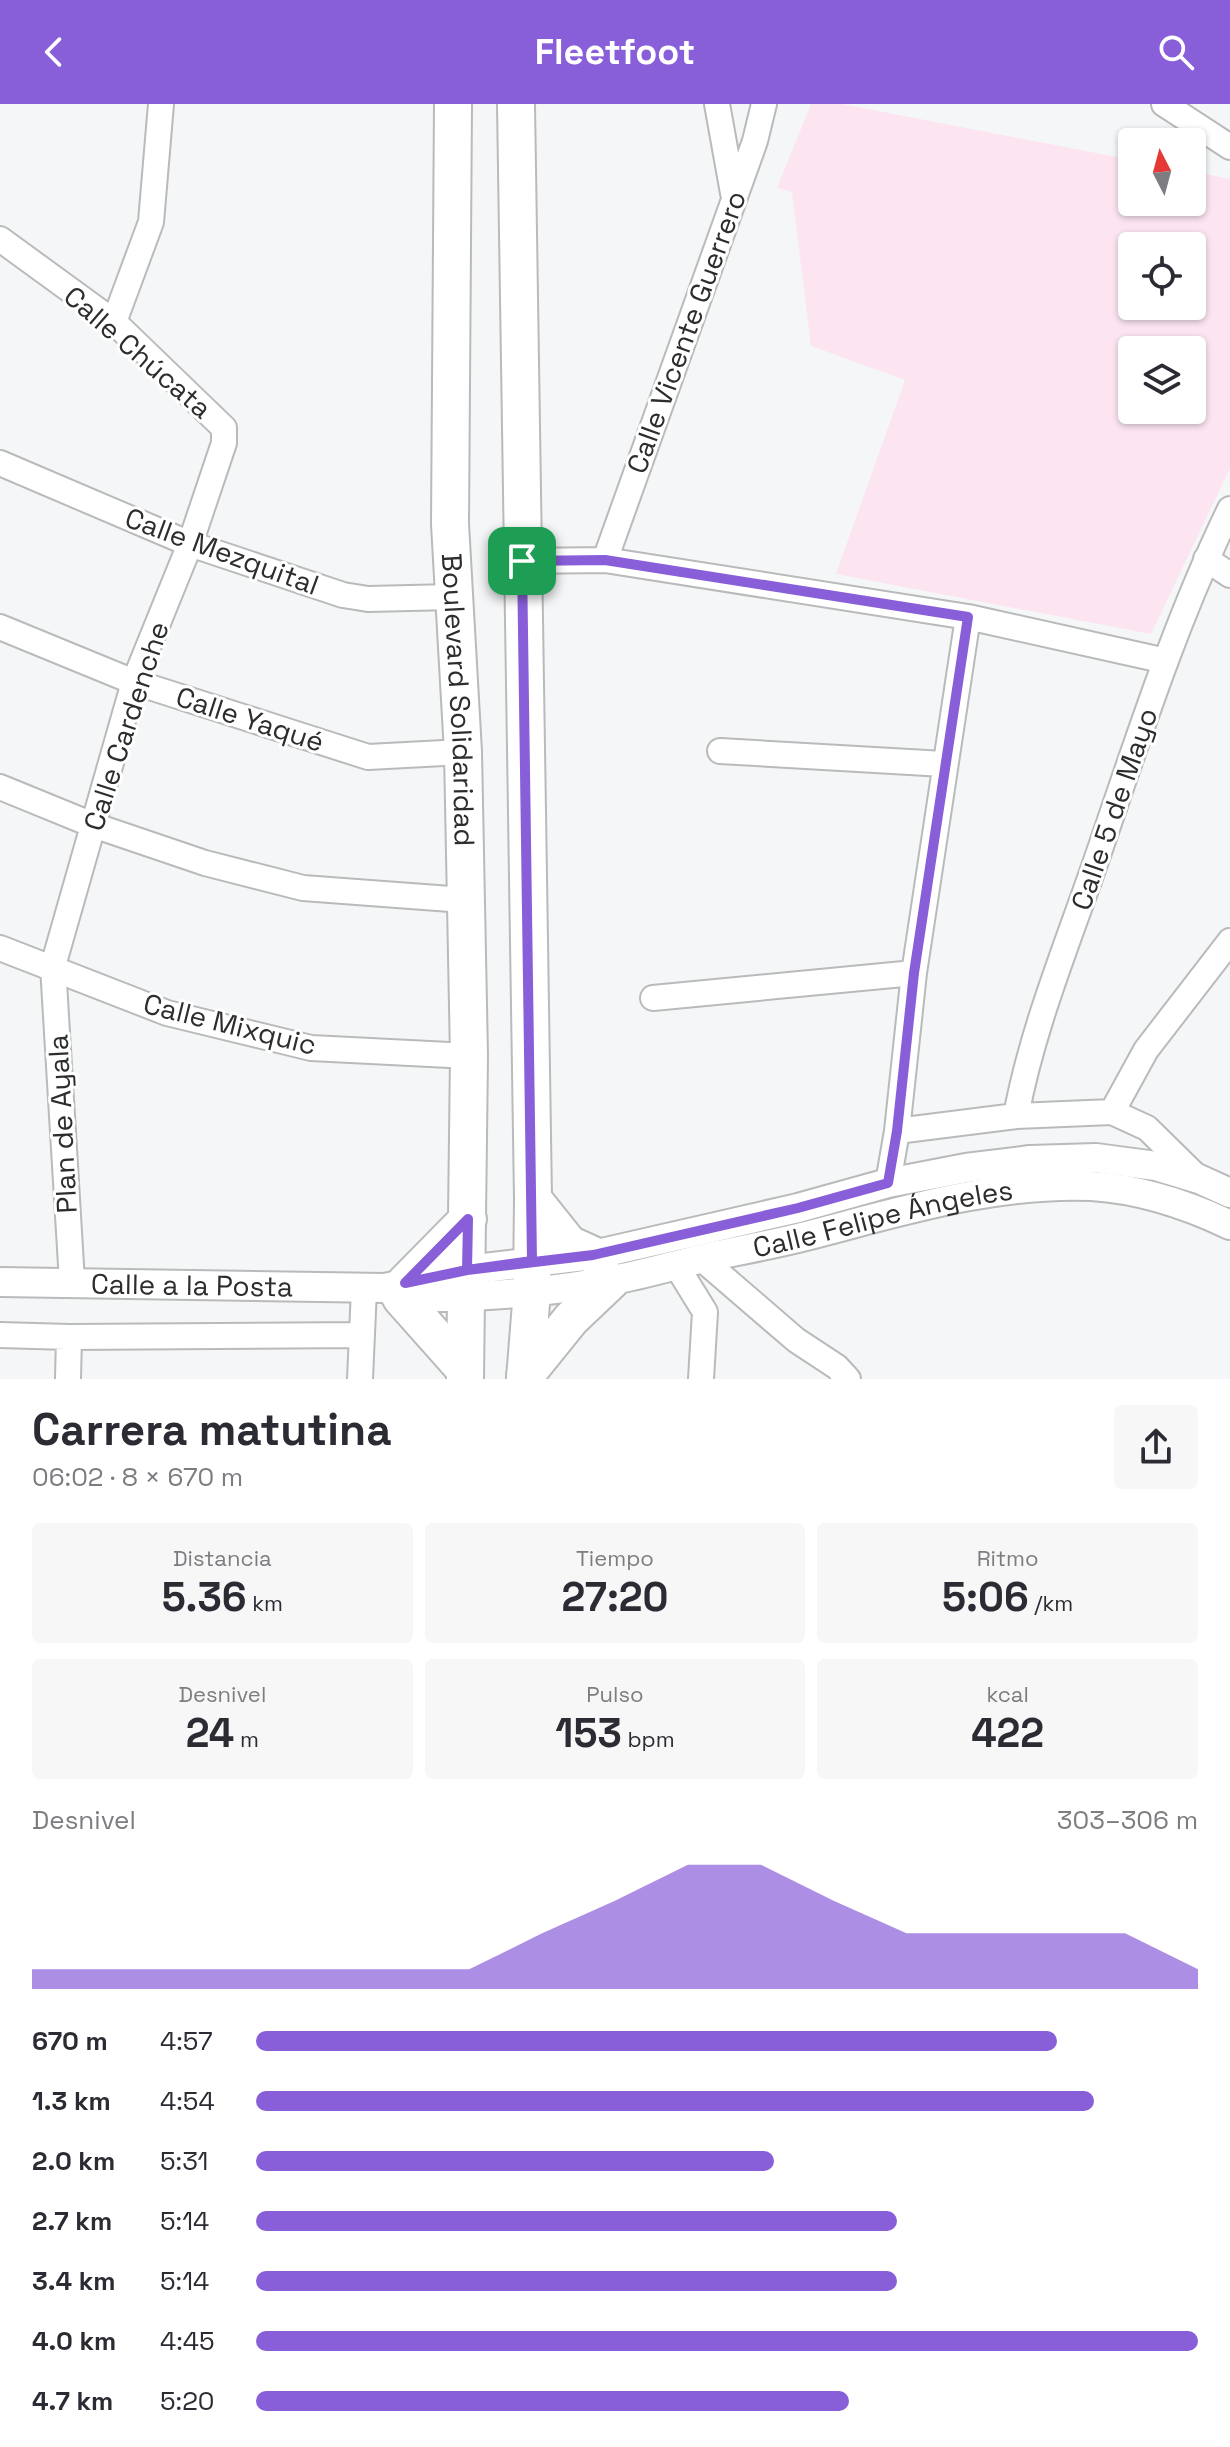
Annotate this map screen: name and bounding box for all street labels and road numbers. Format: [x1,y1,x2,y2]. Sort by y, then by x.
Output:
street label: Calle Vicente Guerrero [618,186,754,478]
street label: Calle Chúcata [57,278,219,426]
street label: Calle Mezquital [120,499,324,603]
street label: Boulevard Solidaridad [434,552,483,847]
street label: Calle Cardenche [75,617,177,835]
street label: Calle Yaqué [171,678,329,760]
street label: Calle 5 de Mayo [1063,703,1165,915]
street label: Calle Mixquic [140,985,320,1063]
street label: Plan de Ayala [39,1033,85,1215]
street label: Calle Felipe Ángeles [750,1172,1015,1265]
street label: Calle a la Posta [91,1265,293,1305]

